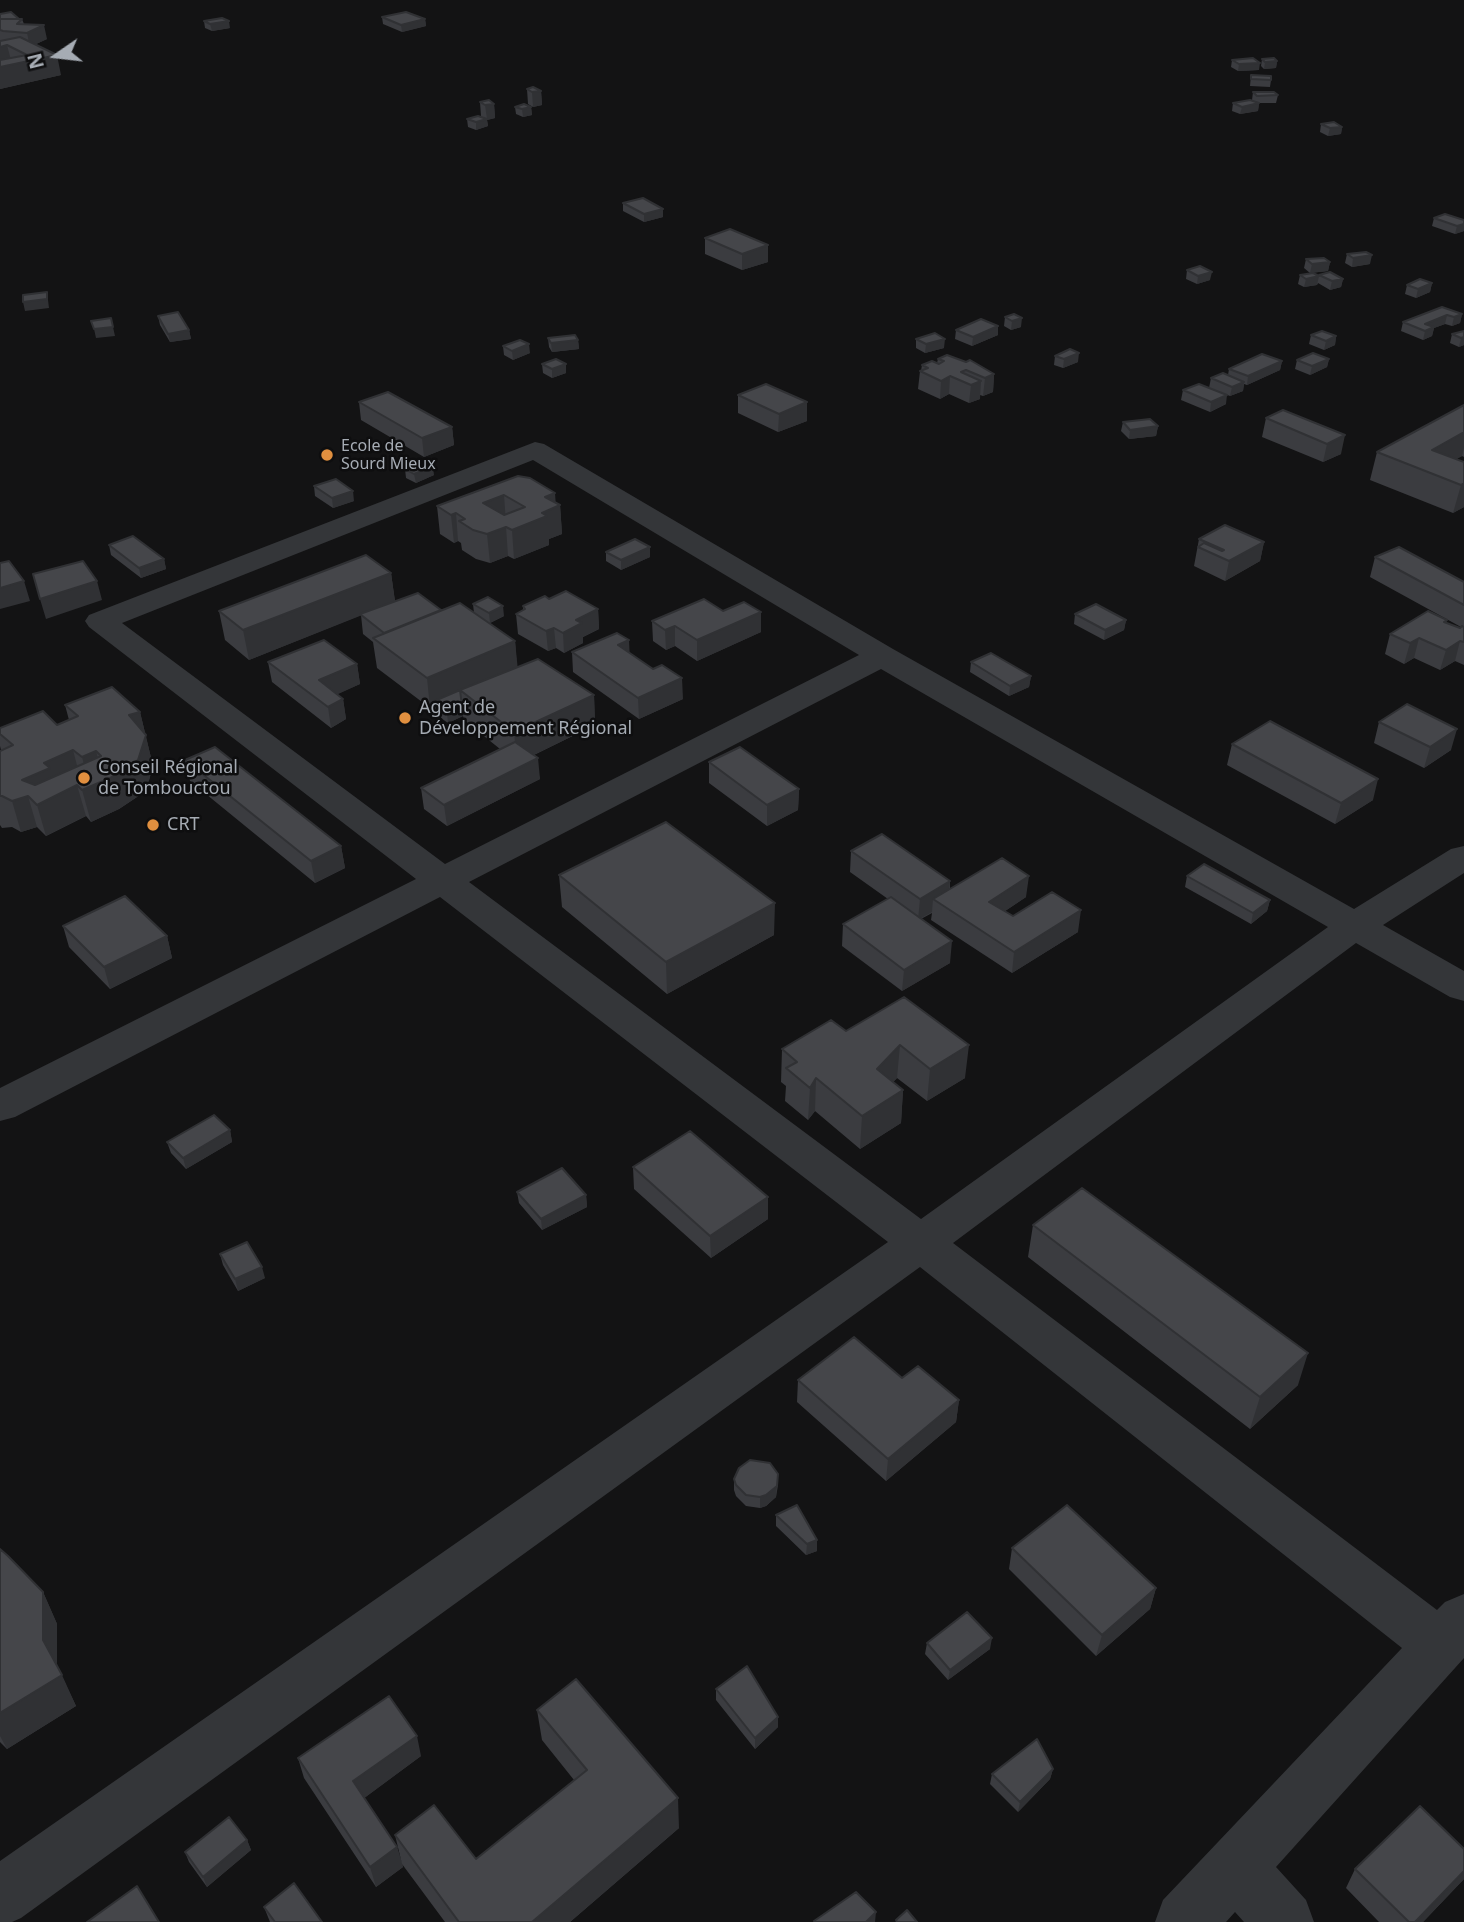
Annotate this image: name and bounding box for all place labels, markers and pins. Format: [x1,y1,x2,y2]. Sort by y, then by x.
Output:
place label: Ecole de Sourd Mieux [341,436,436,474]
marker: Ecole de Sourd Mieux [319,447,335,463]
place label: Agent de Développement Régional [419,697,632,740]
marker: Agent de Développement Régional [397,710,413,726]
place label: Conseil Régional de Tombouctou [98,757,238,800]
marker: Conseil Régional de Tombouctou [76,770,92,786]
place label: CRT [167,814,200,836]
marker: CRT [145,817,161,833]

